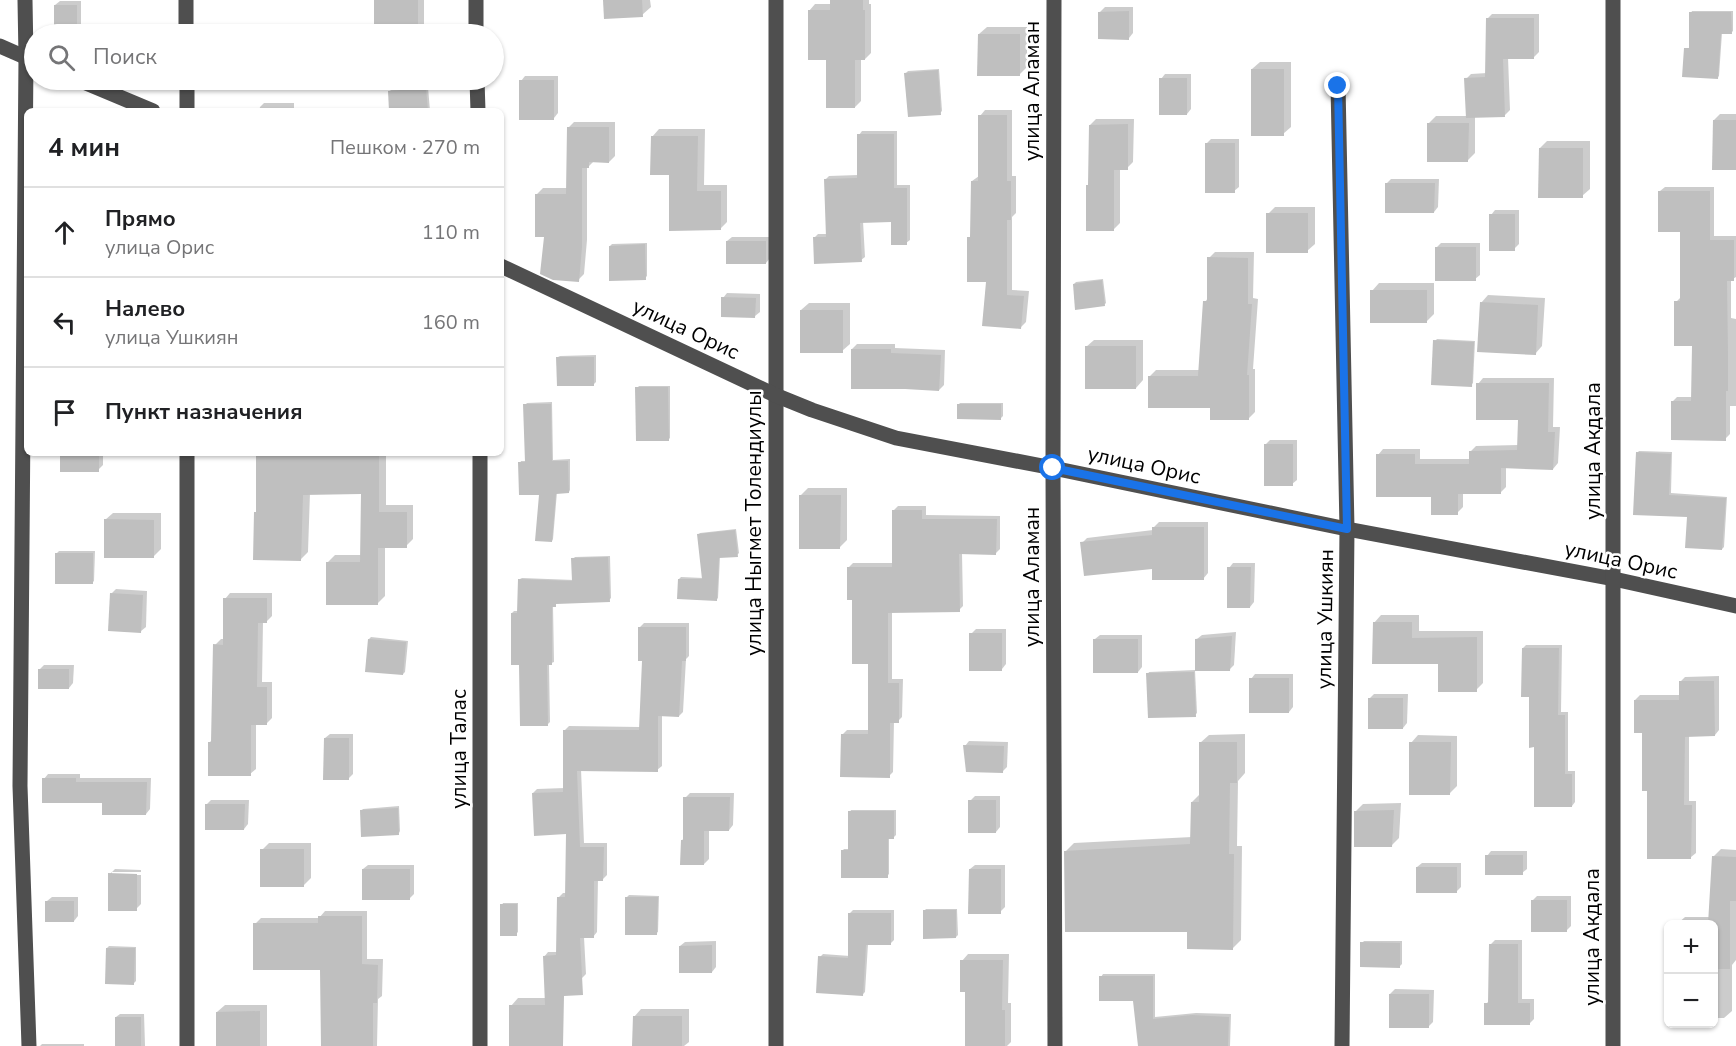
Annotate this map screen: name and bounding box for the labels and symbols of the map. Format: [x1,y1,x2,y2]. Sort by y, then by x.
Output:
street label: улица Аламан [1018,21,1046,161]
route end [1324,72,1350,98]
street label: улица Орис [628,292,744,366]
street label: улица Акдала [1579,382,1607,520]
street label: улица Ныгмет Толендиулы [740,390,768,656]
street label: улица Орис [1085,439,1203,491]
route start [1039,454,1065,480]
street label: улица Аламан [1018,507,1046,647]
street label: улица Орис [1562,534,1680,586]
street label: улица Ушкиян [1310,549,1340,689]
street label: улица Талас [445,689,473,809]
street label: улица Акдала [1578,868,1606,1006]

